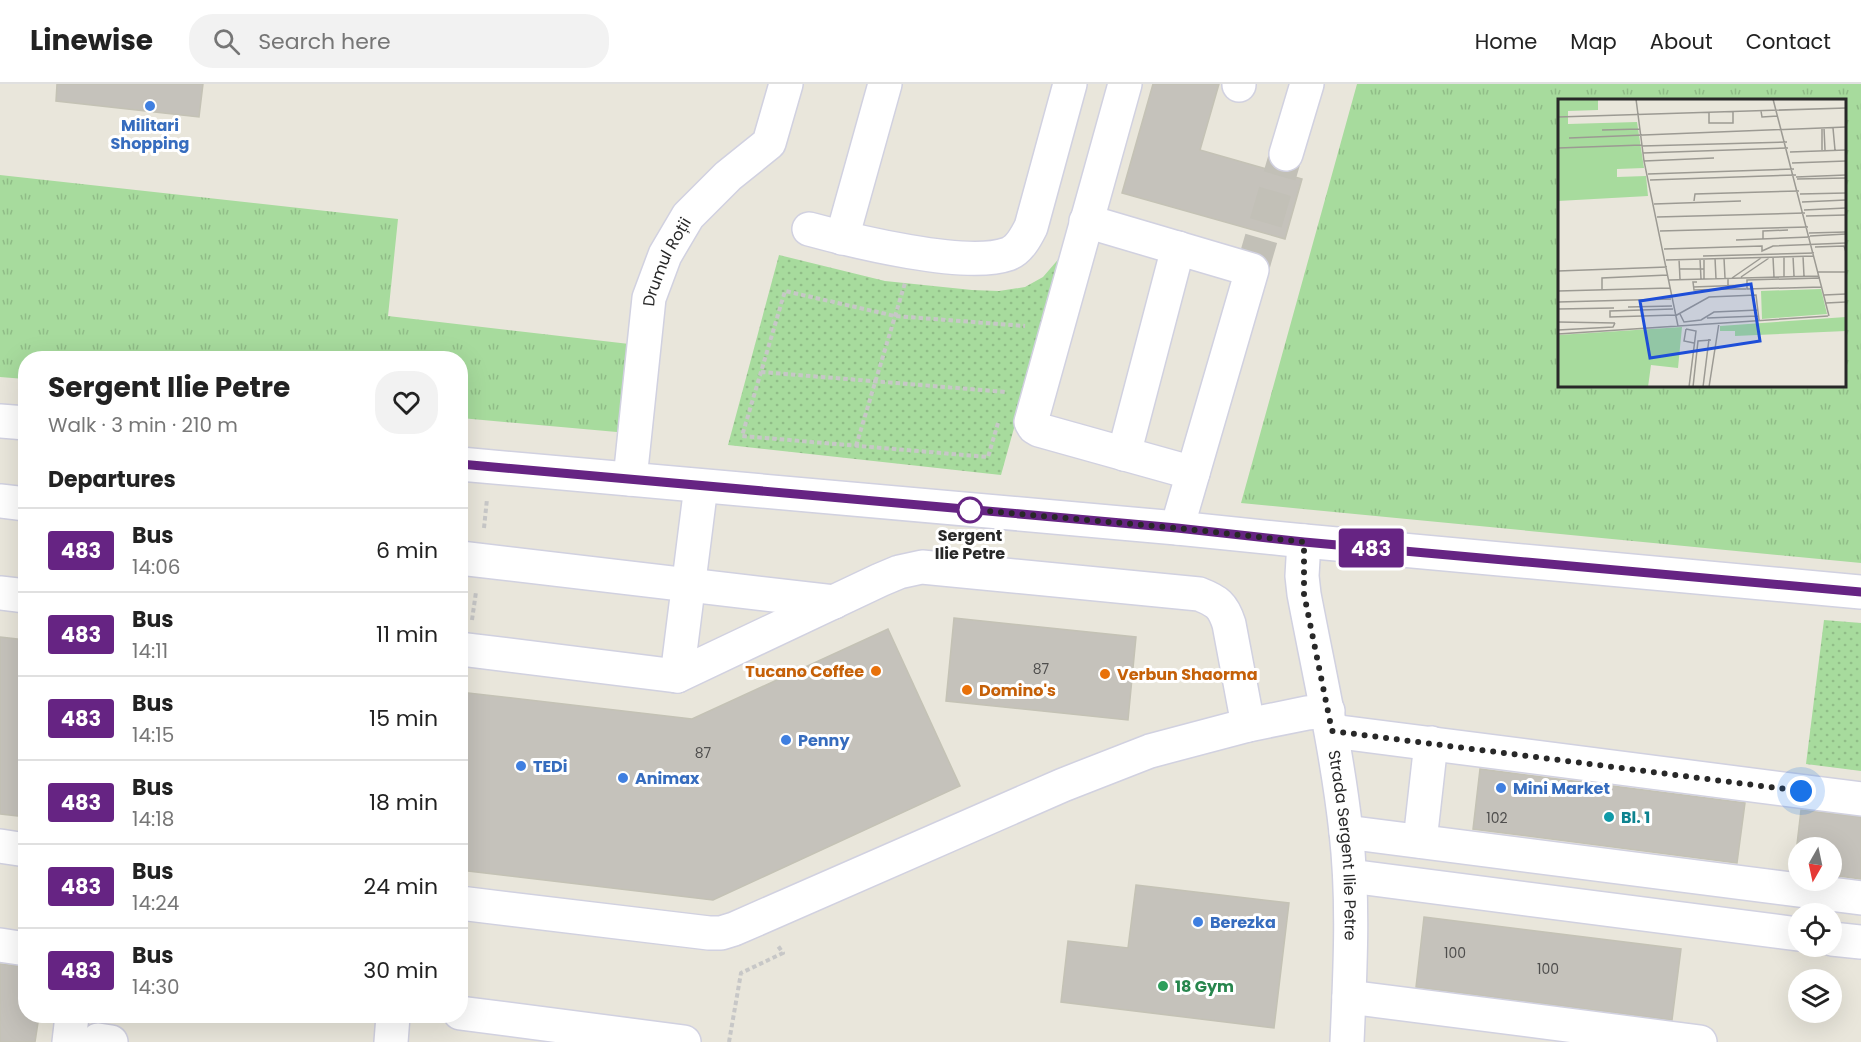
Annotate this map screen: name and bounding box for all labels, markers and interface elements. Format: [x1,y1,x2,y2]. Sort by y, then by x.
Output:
search box [189,14,609,68]
text: Linewise [30,21,153,60]
icon: search [210,25,243,58]
text: Search here [258,26,391,57]
text: Home [1475,27,1537,56]
text: Map [1570,27,1617,56]
text: About [1650,27,1713,56]
text: Contact [1746,27,1831,56]
marker: Militari Shopping [143,99,157,113]
inset map [1558,99,1846,387]
place label: Militari Shopping [111,114,189,155]
street label: Drumul Roții [637,213,696,307]
text: Sergent Ilie Petre [48,368,290,407]
button: heart [375,371,438,434]
text: Walk · 3 min · 210 m [48,411,238,439]
text: Departures [48,464,176,495]
marker: Sergent Ilie Petre [957,497,983,523]
text: Bus [132,520,174,551]
place label: Sergent Ilie Petre [935,524,1005,565]
line badge: 483 [1336,528,1406,568]
text: 483 [1351,534,1391,563]
text: 6 min [376,535,438,566]
text: 483 [61,536,101,565]
text: 14:06 [132,553,181,581]
text: Bus [132,604,174,635]
text: 11 min [376,619,438,650]
text: 483 [61,620,101,649]
text: 14:11 [132,637,168,665]
house number: 87 [1033,659,1050,679]
place label: Tucano Coffee [745,660,864,683]
place label: Verbun Shaorma [1117,663,1258,686]
marker: Tucano Coffee [869,664,883,678]
marker: Verbun Shaorma [1098,667,1112,681]
place label: Domino's [979,679,1056,702]
marker: Domino's [960,683,974,697]
text: Bus [132,688,174,719]
text: 15 min [369,703,438,734]
text: 483 [61,704,101,733]
text: 14:15 [132,721,174,749]
place label: Penny [798,729,850,752]
marker: Penny [779,733,793,747]
house number: 87 [695,743,712,763]
street label: Strada Sergent Ilie Petre [1323,748,1362,941]
place label: TEDi [533,755,567,778]
marker: TEDi [514,759,528,773]
place label: Animax [635,767,700,790]
marker: Animax [616,771,630,785]
text: Bus [132,772,174,803]
your location [1786,776,1816,806]
place label: Mini Market [1513,777,1610,800]
marker: Mini Market [1494,781,1508,795]
text: 18 min [369,787,438,818]
text: 483 [61,788,101,817]
text: 14:18 [132,805,174,833]
place label: Bl. 1 [1621,806,1650,829]
house number: 102 [1486,808,1508,828]
marker: Bl. 1 [1602,810,1616,824]
north arrow [1788,837,1842,891]
map controls [1788,837,1842,1023]
text: Bus [132,856,174,887]
text: 24 min [363,871,438,902]
text: 483 [61,872,101,901]
text: 14:24 [132,889,179,917]
button: locate [1788,903,1842,957]
place label: Berezka [1210,911,1276,934]
marker: Berezka [1191,915,1205,929]
text: Bus [132,940,174,971]
house number: 100 [1444,943,1466,963]
text: 30 min [363,955,438,986]
text: 483 [61,956,101,985]
house number: 100 [1537,959,1559,979]
button: layers [1788,969,1842,1023]
text: 14:30 [132,973,180,1001]
place label: 18 Gym [1175,975,1234,998]
marker: 18 Gym [1156,979,1170,993]

